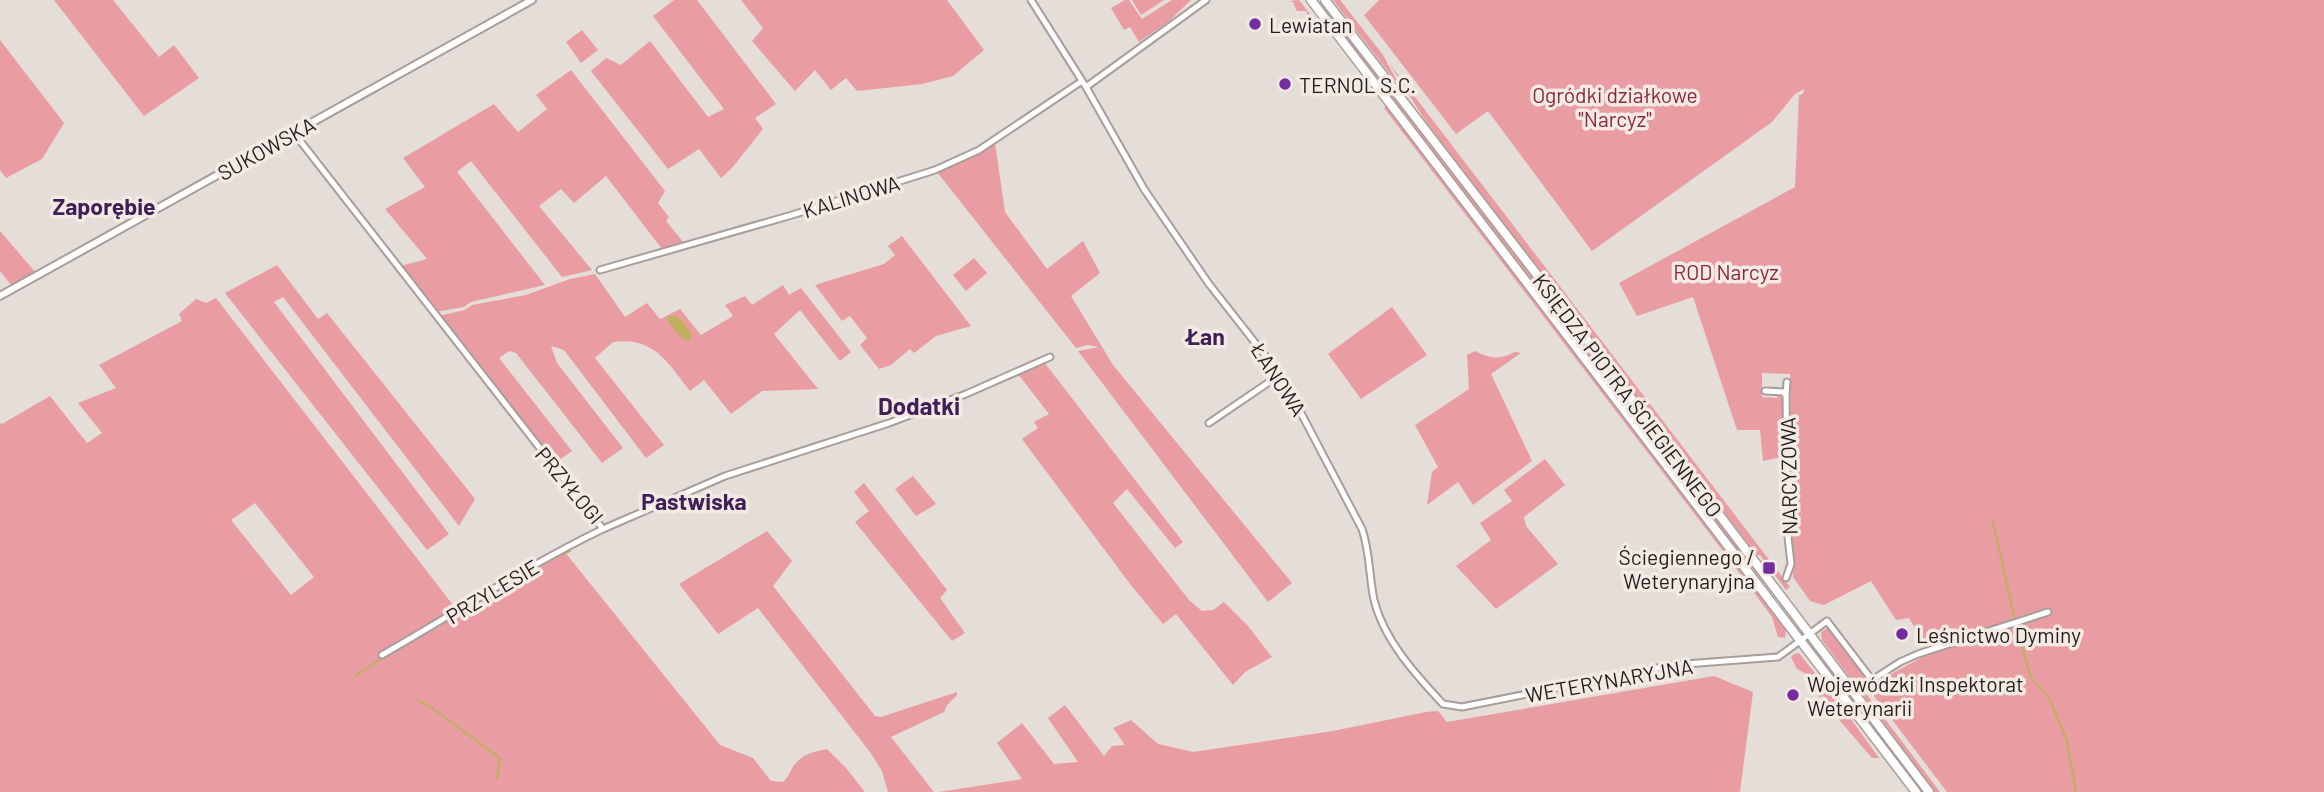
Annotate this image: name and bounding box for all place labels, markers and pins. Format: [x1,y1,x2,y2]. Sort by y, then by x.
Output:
place label: Lewiatan [1269,12,1353,37]
marker: Lewiatan [1247,16,1263,32]
place label: TERNOL S.C. [1299,72,1416,97]
marker: TERNOL S.C. [1277,76,1293,92]
place label: Ściegiennego / Weterynaryjna [1619,544,1755,593]
marker: Ściegiennego / Weterynaryjna [1761,560,1777,576]
place label: Leśnictwo Dyminy [1916,622,2081,647]
marker: Leśnictwo Dyminy [1894,626,1910,642]
place label: Wojewódzki Inspektorat Weterynarii [1807,671,2024,720]
marker: Wojewódzki Inspektorat Weterynarii [1785,687,1801,703]

